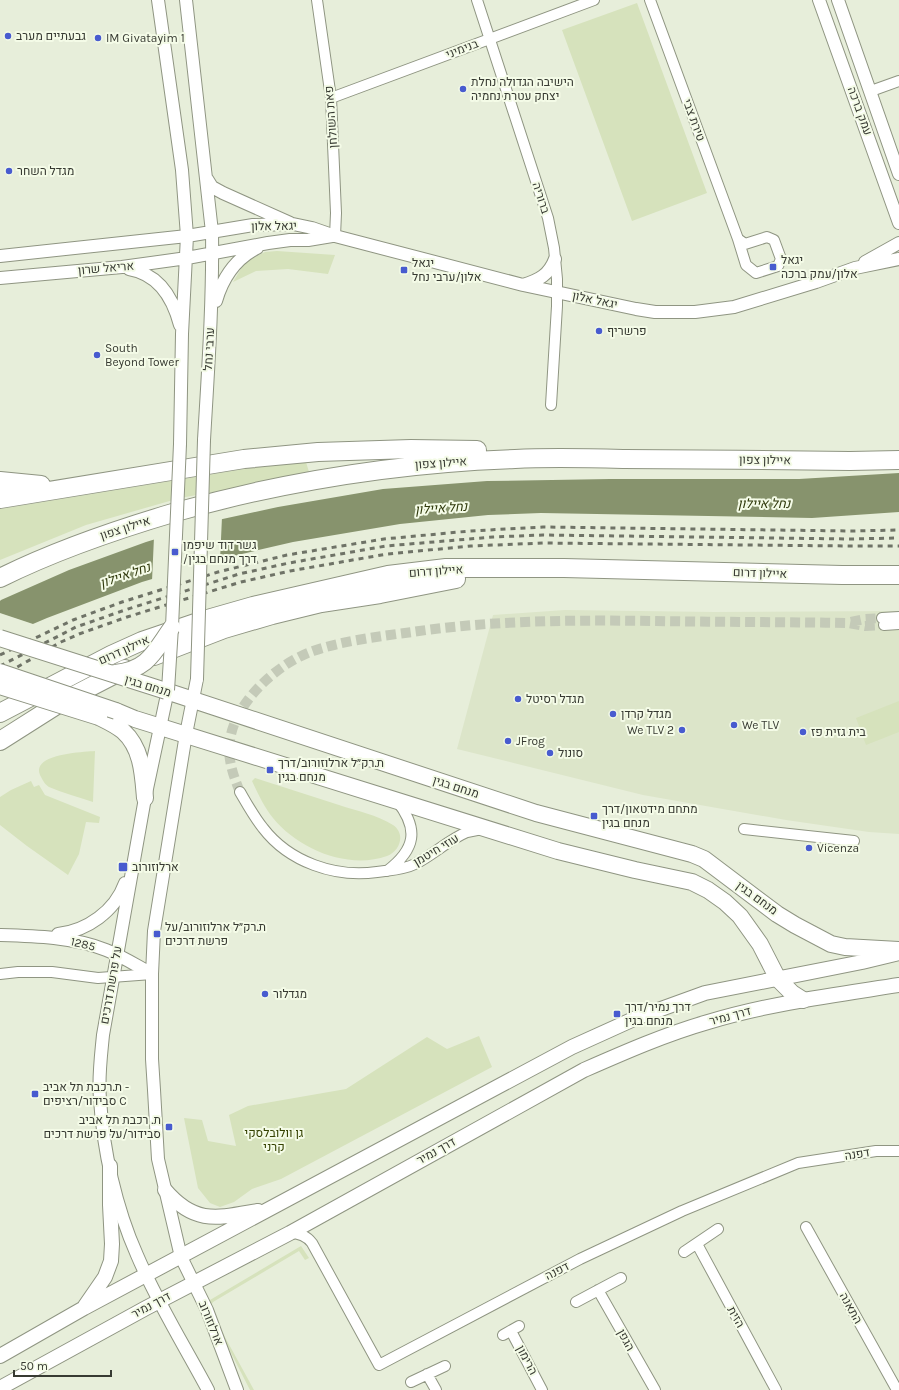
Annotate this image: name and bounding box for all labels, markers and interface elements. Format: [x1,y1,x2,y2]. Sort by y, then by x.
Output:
place label: גבעתיים מערב [16,29,86,43]
marker: גבעתיים מערב [3,31,13,41]
place label: IM Givatayim 1 [106,31,185,45]
marker: IM Givatayim 1 [93,33,103,43]
street label: בנימיני [444,36,481,62]
place label: הישיבה הגדולה נחלת יצחק עטרת נחמיה [471,75,574,103]
marker: הישיבה הגדולה נחלת יצחק עטרת נחמיה [458,84,468,94]
street label: פאת השולחן [322,85,340,149]
street label: עמק ברכה [845,85,875,137]
street label: טירת צבי [680,97,708,143]
place label: מגדל השחר [17,164,74,178]
marker: מגדל השחר [4,166,14,176]
street label: ברוריה [529,180,553,216]
street label: יגאל אלון [251,219,297,233]
place label: יגאל אלון/עמק ברכה [781,253,858,281]
place label: יגאל אלון/ערבי נחל [412,256,482,284]
street label: אריאל שרון [77,259,135,277]
marker: יגאל אלון/עמק ברכה [768,262,778,272]
marker: יגאל אלון/ערבי נחל [399,265,409,275]
street label: יגאל אלון [571,288,619,312]
place label: פרשריף [607,324,647,338]
marker: פרשריף [594,326,604,336]
street label: ערבי נחל [201,327,217,371]
place label: South Beyond Tower [105,341,179,369]
marker: South Beyond Tower [92,350,102,360]
street label: איילון צפון [739,453,791,467]
street label: איילון צפון [415,454,468,472]
water label: נחל איילון [738,496,792,511]
water label: נחל איילון [414,499,469,517]
street label: איילון צפון [98,513,152,543]
place label: גשר דוד שיפמן /דרך מנחם בגין [183,538,257,566]
marker: גשר דוד שיפמן /דרך מנחם בגין [170,547,180,557]
water label: נחל איילון [98,559,153,591]
street label: איילון דרום [408,562,464,580]
street label: איילון דרום [733,565,788,581]
street label: איילון דרום [96,632,152,667]
street label: מנחם בגין [123,672,173,700]
place label: מגדל רסיטל [526,692,584,706]
marker: מגדל רסיטל [513,694,523,704]
place label: מגדל קרדן [621,707,672,721]
marker: מגדל קרדן [608,709,618,719]
place label: We TLV [742,718,779,732]
marker: We TLV [729,720,739,730]
place label: We TLV 2 [627,723,674,737]
marker: We TLV 2 [677,725,687,735]
place label: בית גזית פז [811,725,867,739]
marker: בית גזית פז [798,727,808,737]
place label: JFrog [516,734,545,748]
marker: JFrog [503,736,513,746]
place label: סונול [558,746,583,760]
marker: סונול [545,748,555,758]
place label: ת.רק״ל ארלוזורוב/דרך מנחם בגין [278,756,384,784]
marker: ת.רק״ל ארלוזורוב/דרך מנחם בגין [265,765,275,775]
street label: מנחם בגין [431,773,481,801]
place label: מתחם מידטאון/דרך מנחם בגין [602,802,698,830]
marker: מתחם מידטאון/דרך מנחם בגין [589,811,599,821]
street label: עוזי חיטמן [411,831,461,869]
place label: Vicenza [817,841,859,855]
marker: Vicenza [804,843,814,853]
place label: ארלוזורוב [132,860,179,874]
marker: ארלוזורוב [117,861,129,873]
street label: מנחם בגין [734,878,780,918]
place label: ת.רק״ל ארלוזורוב/על פרשת דרכים [165,920,266,948]
marker: ת.רק״ל ארלוזורוב/על פרשת דרכים [152,929,162,939]
street label: 1285 [69,934,97,954]
street label: על פרשת דרכים [97,945,125,1025]
place label: מגדלור [273,987,307,1001]
marker: מגדלור [260,989,270,999]
place label: דרך נמיר/דרך מנחם בגין [625,1000,691,1028]
street label: דרך נמיר [708,1004,752,1028]
marker: דרך נמיר/דרך מנחם בגין [612,1009,622,1019]
place label: ת.רכבת תל אביב - סבידור/רציפים C [43,1080,129,1108]
marker: ת.רכבת תל אביב - סבידור/רציפים C [30,1089,40,1099]
place label: ת. רכבת תל אביב סבידור/על פרשת דרכים [43,1113,161,1141]
marker: ת. רכבת תל אביב סבידור/על פרשת דרכים [164,1122,174,1132]
park label: גן וולובלסקי קרני [245,1126,304,1154]
street label: דרך נמיר [414,1135,458,1167]
street label: דפנה [843,1145,871,1163]
street label: דפנה [543,1259,571,1283]
street label: דרך נמיר [129,1289,173,1321]
street label: התאנה [837,1290,865,1326]
street label: ארלוזורוב [196,1299,226,1348]
street label: הזית [724,1304,748,1330]
street label: הגפן [614,1327,638,1353]
street label: הרימון [514,1343,540,1377]
scale bar [14,1352,111,1378]
text: 50 m [20,1359,48,1373]

